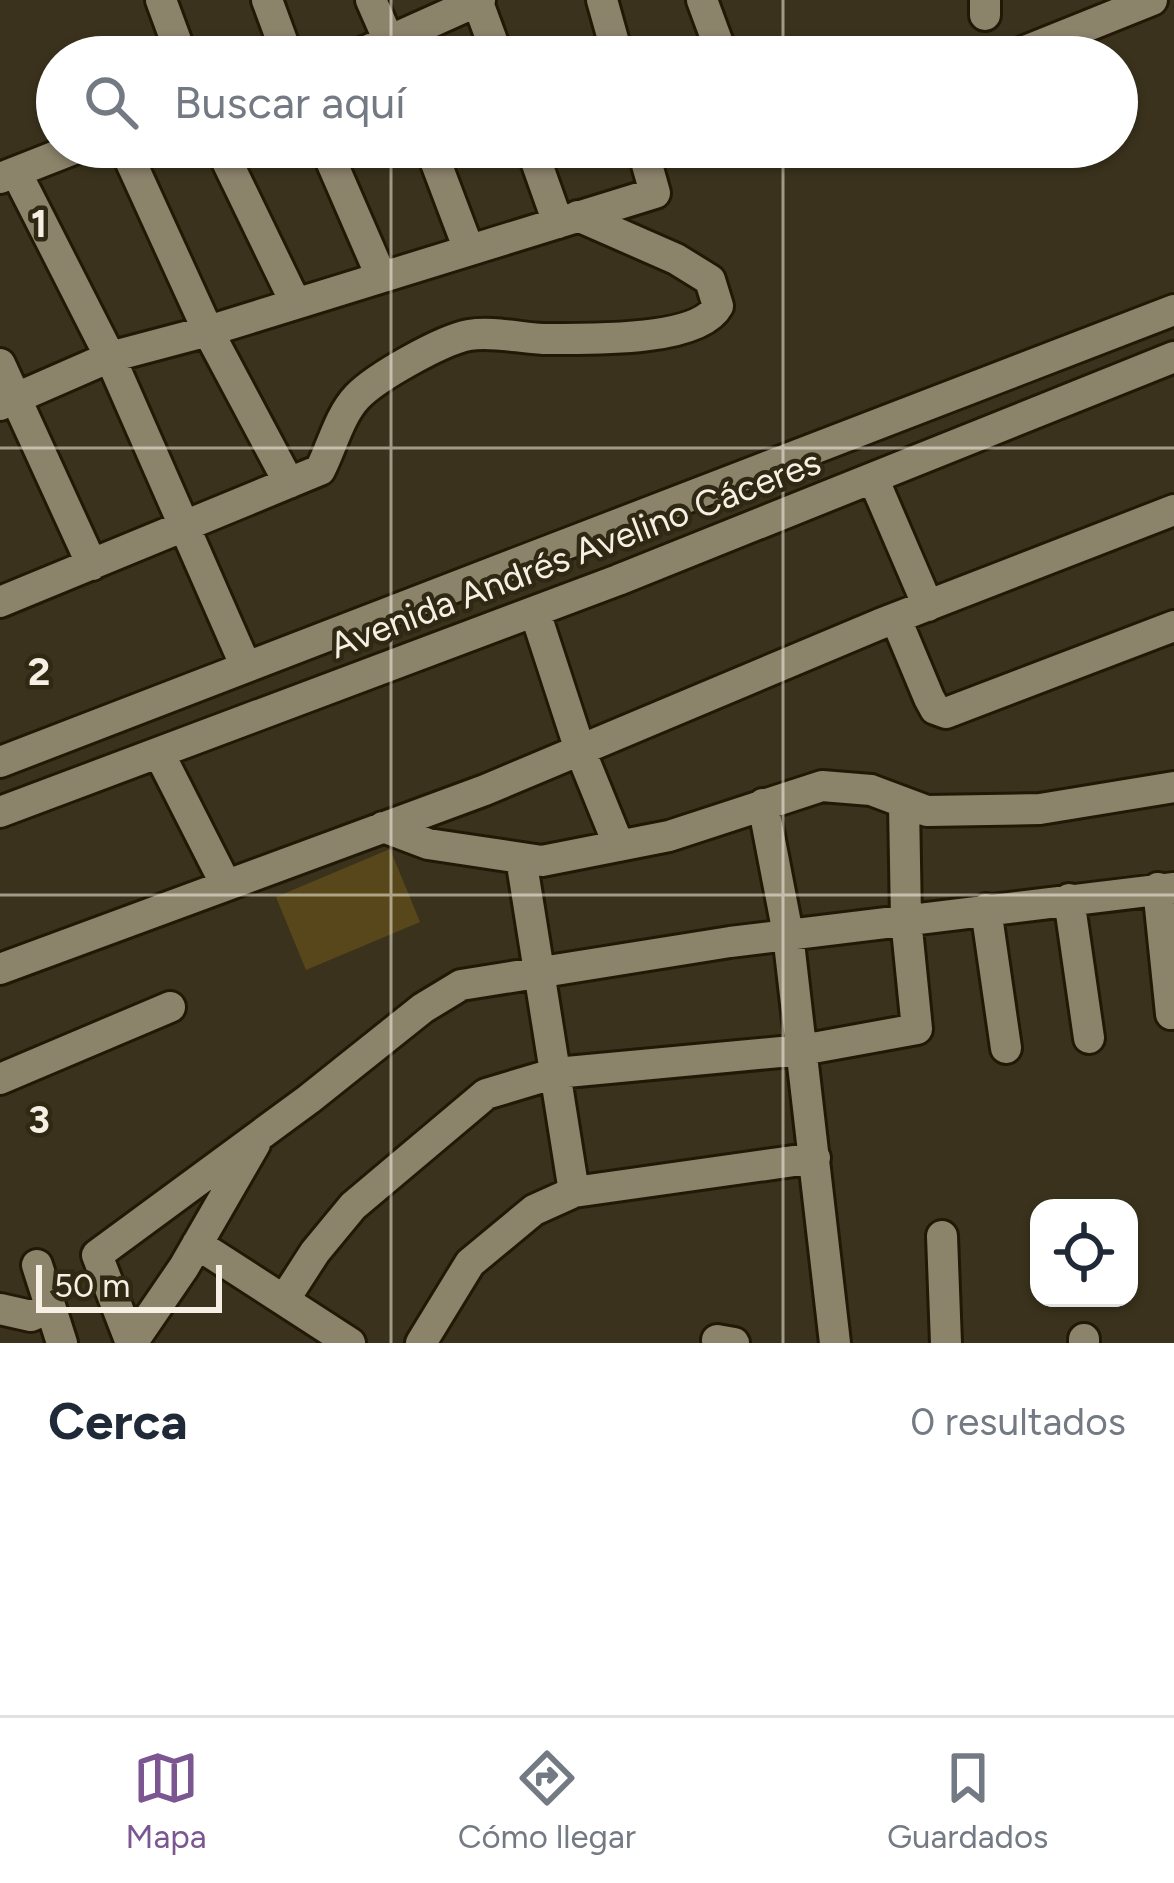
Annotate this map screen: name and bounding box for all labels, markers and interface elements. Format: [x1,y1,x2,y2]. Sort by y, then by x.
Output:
search box [36,36,1138,168]
icon: search [78,69,144,135]
text: Buscar aquí [174,75,406,129]
text: 1 [31,200,47,247]
street label: Avenida Andrés Avelino Cáceres [324,440,826,667]
text: 2 [28,648,50,695]
text: 3 [28,1096,50,1143]
map controls [1030,1199,1138,1307]
button: locate [1030,1199,1138,1307]
scale bar [36,1259,222,1312]
text: 50 m [54,1266,130,1305]
text: Cerca [48,1391,188,1452]
text: 0 resultados [910,1398,1126,1445]
tab: Mapa [126,1745,207,1856]
tab: Cómo llegar [458,1745,636,1856]
tab: Guardados [887,1745,1048,1856]

